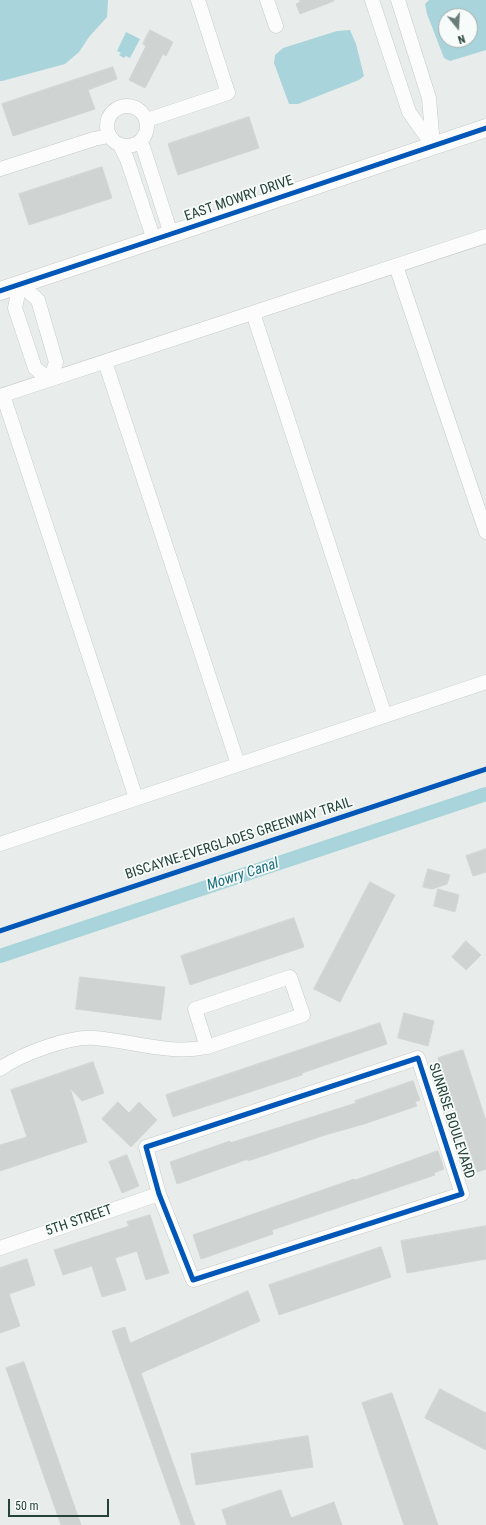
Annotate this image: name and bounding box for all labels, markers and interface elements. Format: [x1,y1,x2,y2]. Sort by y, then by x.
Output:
north arrow [438,8,478,48]
text: N [456,32,467,46]
street label: EAST MOWRY DRIVE [182,173,296,225]
street label: BISCAYNE-EVERGLADES GREENWAY TRAIL [123,794,355,884]
water label: Mowry Canal [205,855,281,895]
street label: SUNRISE BOULEVARD [424,1061,478,1181]
street label: 5TH STREET [43,1202,115,1240]
scale bar [10,1491,111,1517]
text: 50 m [15,1499,39,1513]

